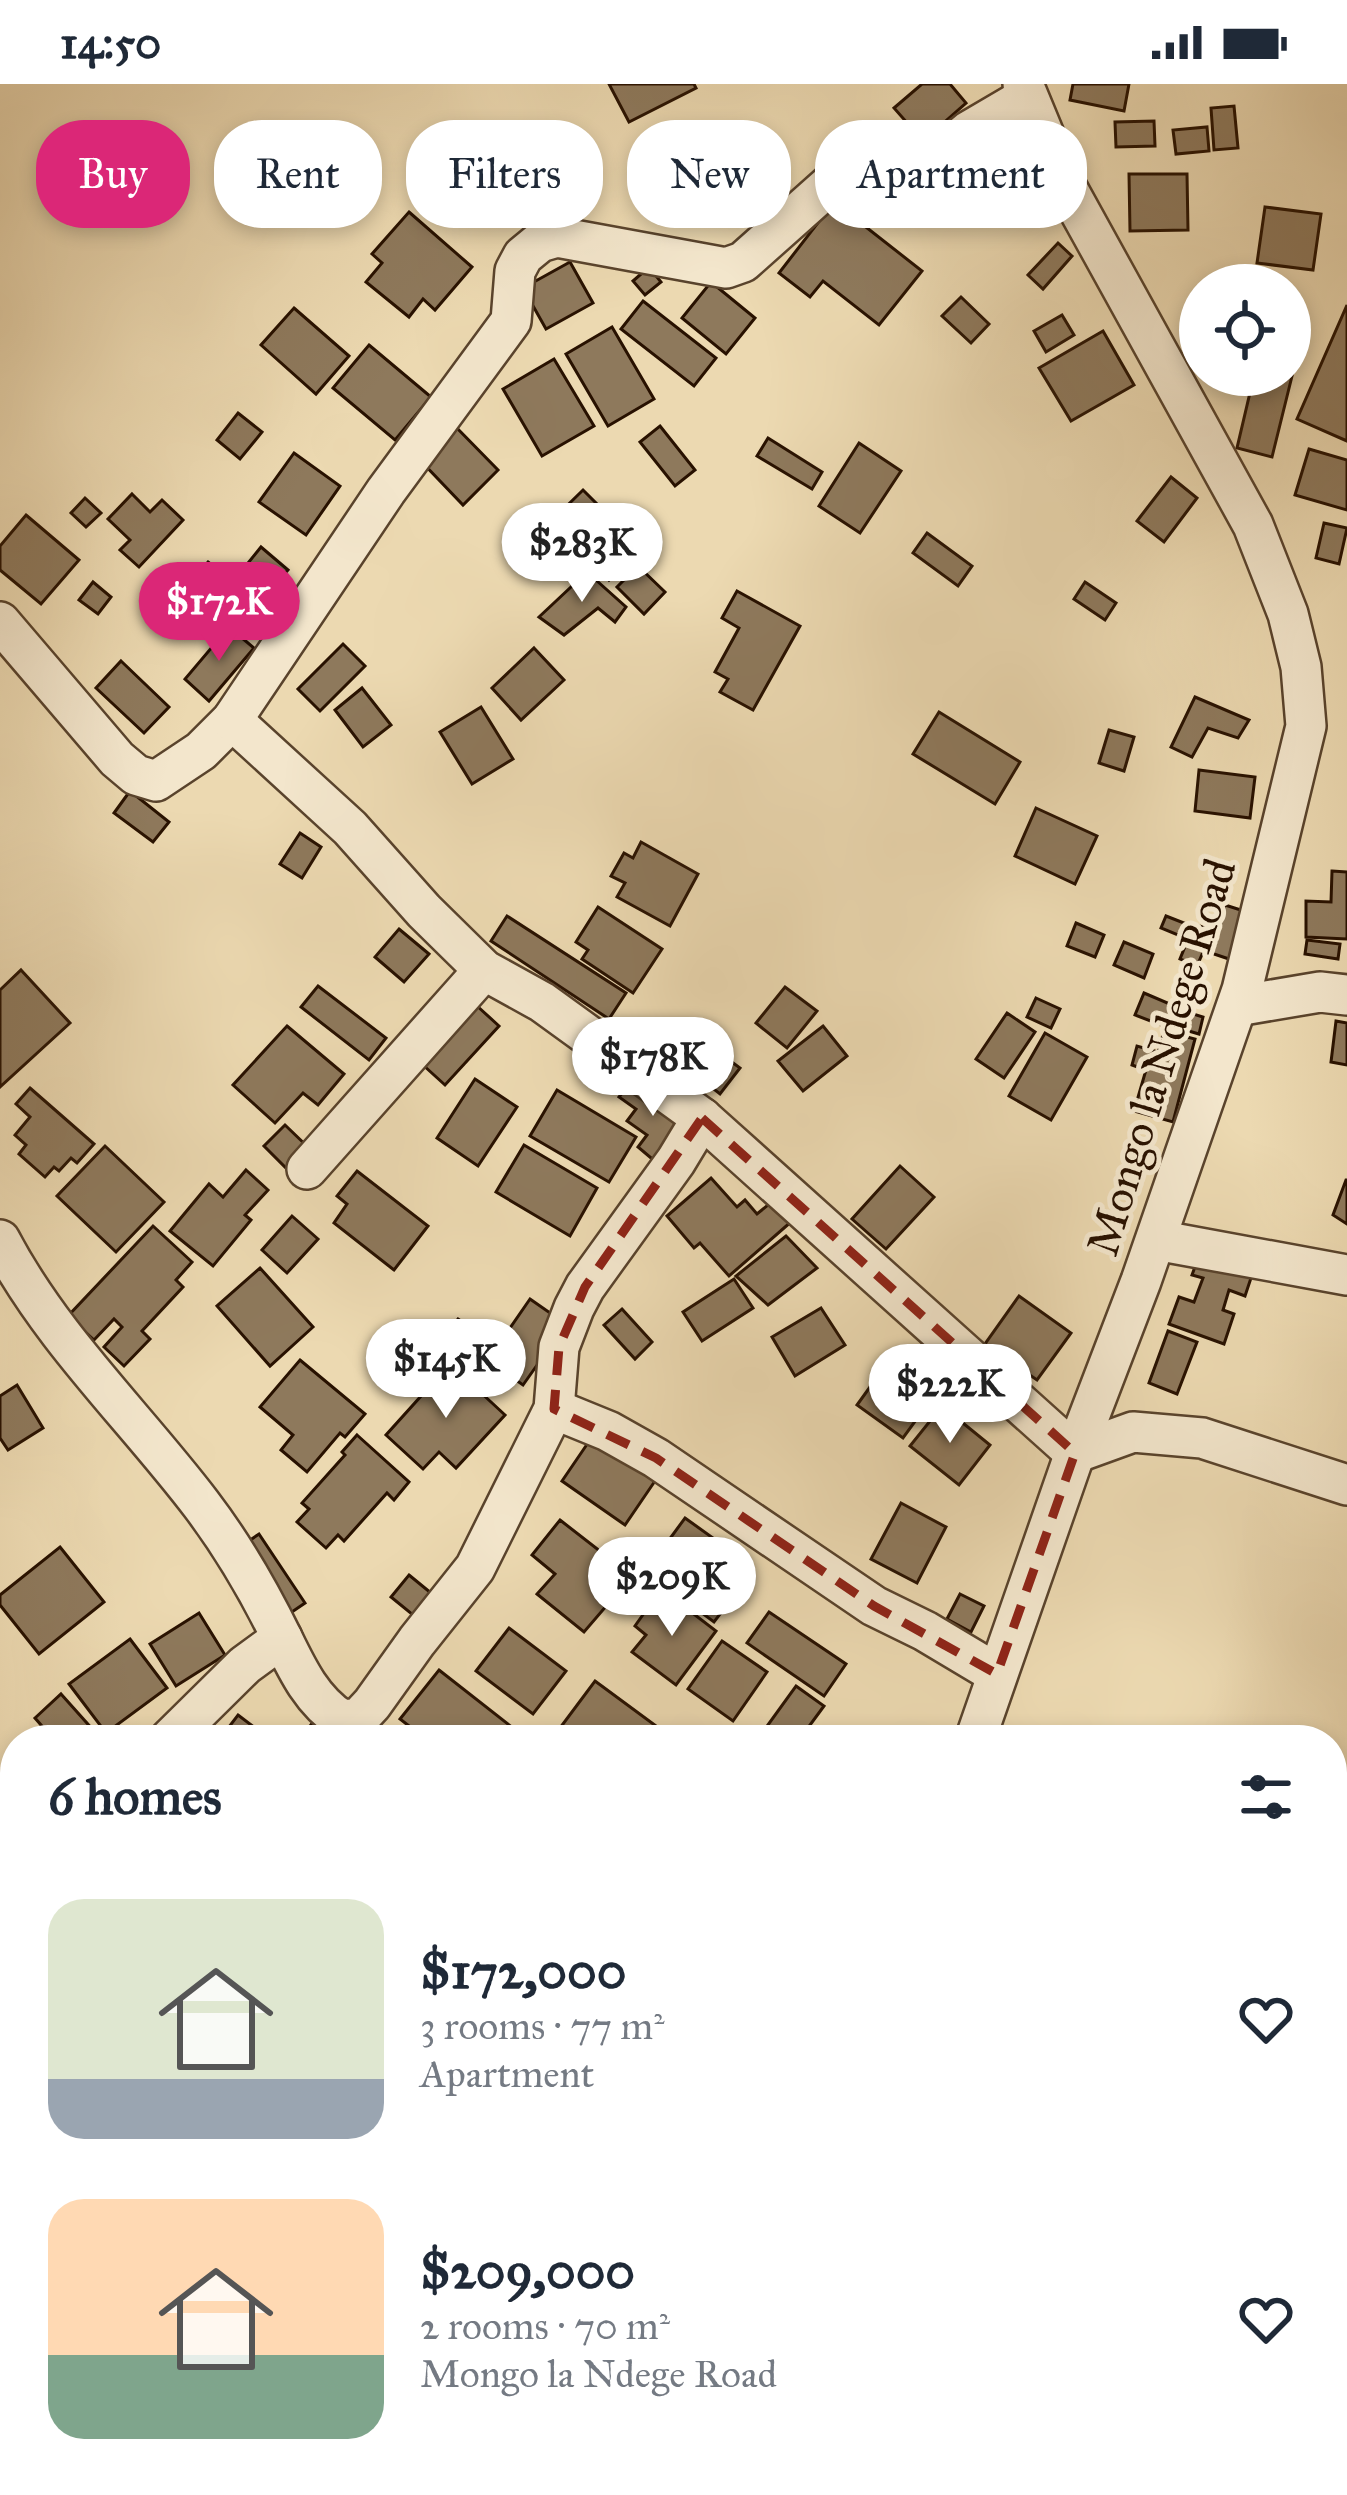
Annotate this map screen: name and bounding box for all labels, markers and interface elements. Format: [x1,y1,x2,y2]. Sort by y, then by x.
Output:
text: 14:50 [60,15,161,70]
chip: Buy [36,120,190,228]
chip: Rent [214,120,382,228]
chip: Filters [406,120,603,228]
chip: New [627,120,791,228]
chip: Apartment [815,120,1087,228]
map controls [1179,264,1311,396]
button: locate [1179,264,1311,396]
pin: $283K [498,503,666,605]
text: $283K [529,518,635,566]
pin: $172K [135,562,303,664]
text: $172K [166,577,272,625]
street label: Mongo la Ndege Road [1074,852,1248,1262]
pin: $178K [569,1017,737,1119]
text: $178K [599,1032,707,1080]
pin: $145K [362,1319,530,1421]
text: $145K [393,1334,499,1382]
pin: $222K [866,1344,1034,1446]
text: $222K [896,1359,1004,1407]
pin: $209K [588,1537,756,1639]
text: $209K [615,1552,729,1600]
icon: filters [1233,1764,1299,1830]
text: 6 homes [48,1766,222,1828]
text: $172,000 [420,1940,626,2002]
icon: home [144,1947,288,2091]
icon: heart [1233,1986,1299,2052]
text: 3 rooms · 77 m² [420,2002,665,2050]
text: Apartment [420,2050,594,2098]
text: $209,000 [420,2240,635,2302]
icon: home [144,2247,288,2391]
icon: heart [1233,2286,1299,2352]
text: 2 rooms · 70 m² [420,2302,670,2350]
text: Mongo la Ndege Road [420,2350,777,2398]

